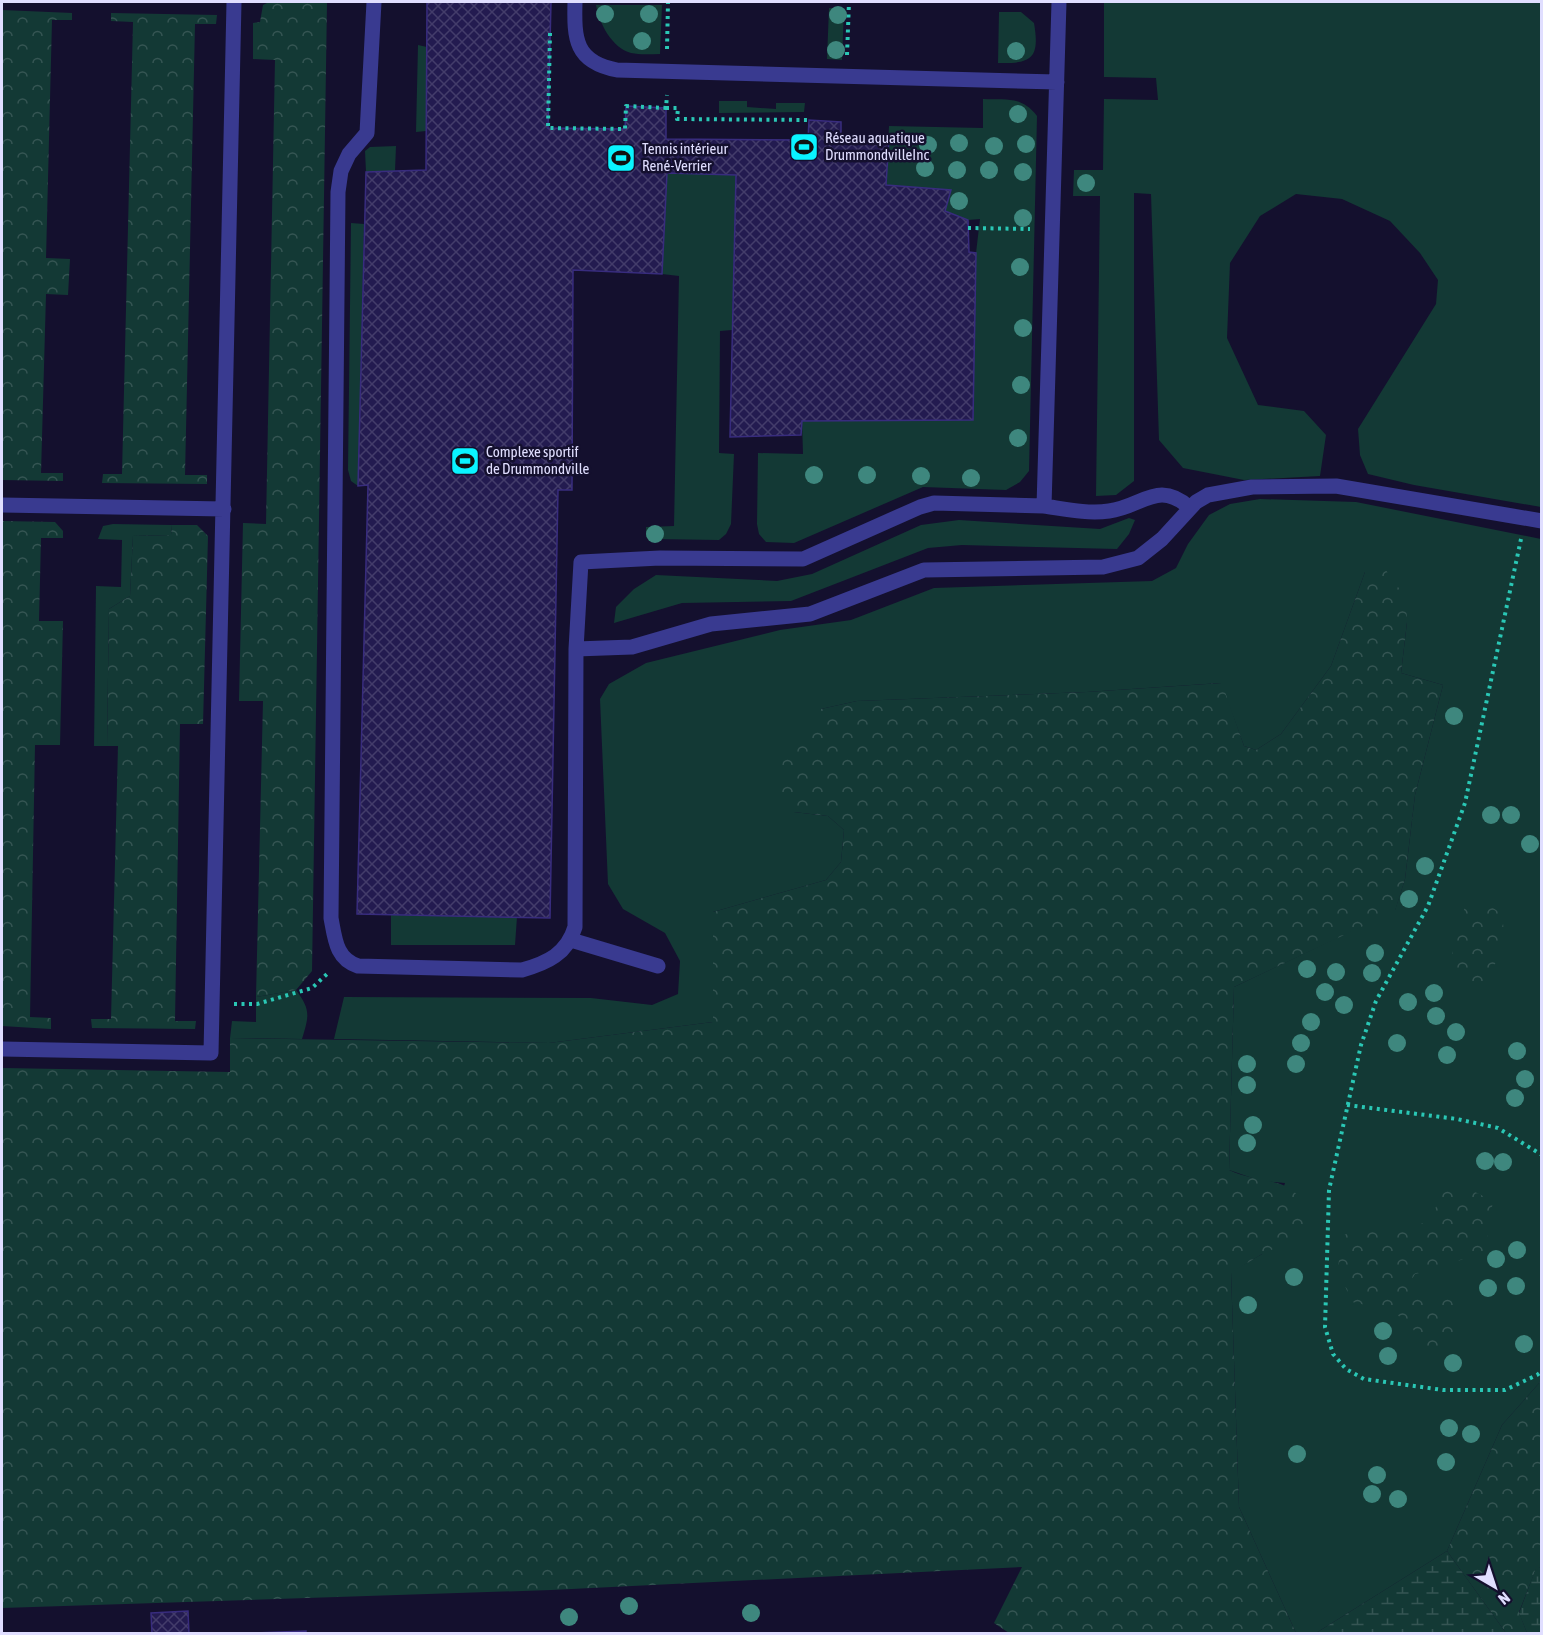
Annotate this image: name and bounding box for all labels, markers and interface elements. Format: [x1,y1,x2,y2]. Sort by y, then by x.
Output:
place label: Réseau aquatique DrummondvilleInc [825,129,929,163]
sports icon: Réseau aquatique DrummondvilleInc [788,131,820,163]
place label: Tennis intérieur René-Verrier [642,140,728,174]
sports icon: Tennis intérieur René-Verrier [605,142,637,174]
place label: Complexe sportif de Drummondville [486,443,590,477]
sports icon: Complexe sportif de Drummondville [449,445,481,477]
north arrow [1465,1557,1525,1617]
text: N [1495,1589,1514,1609]

